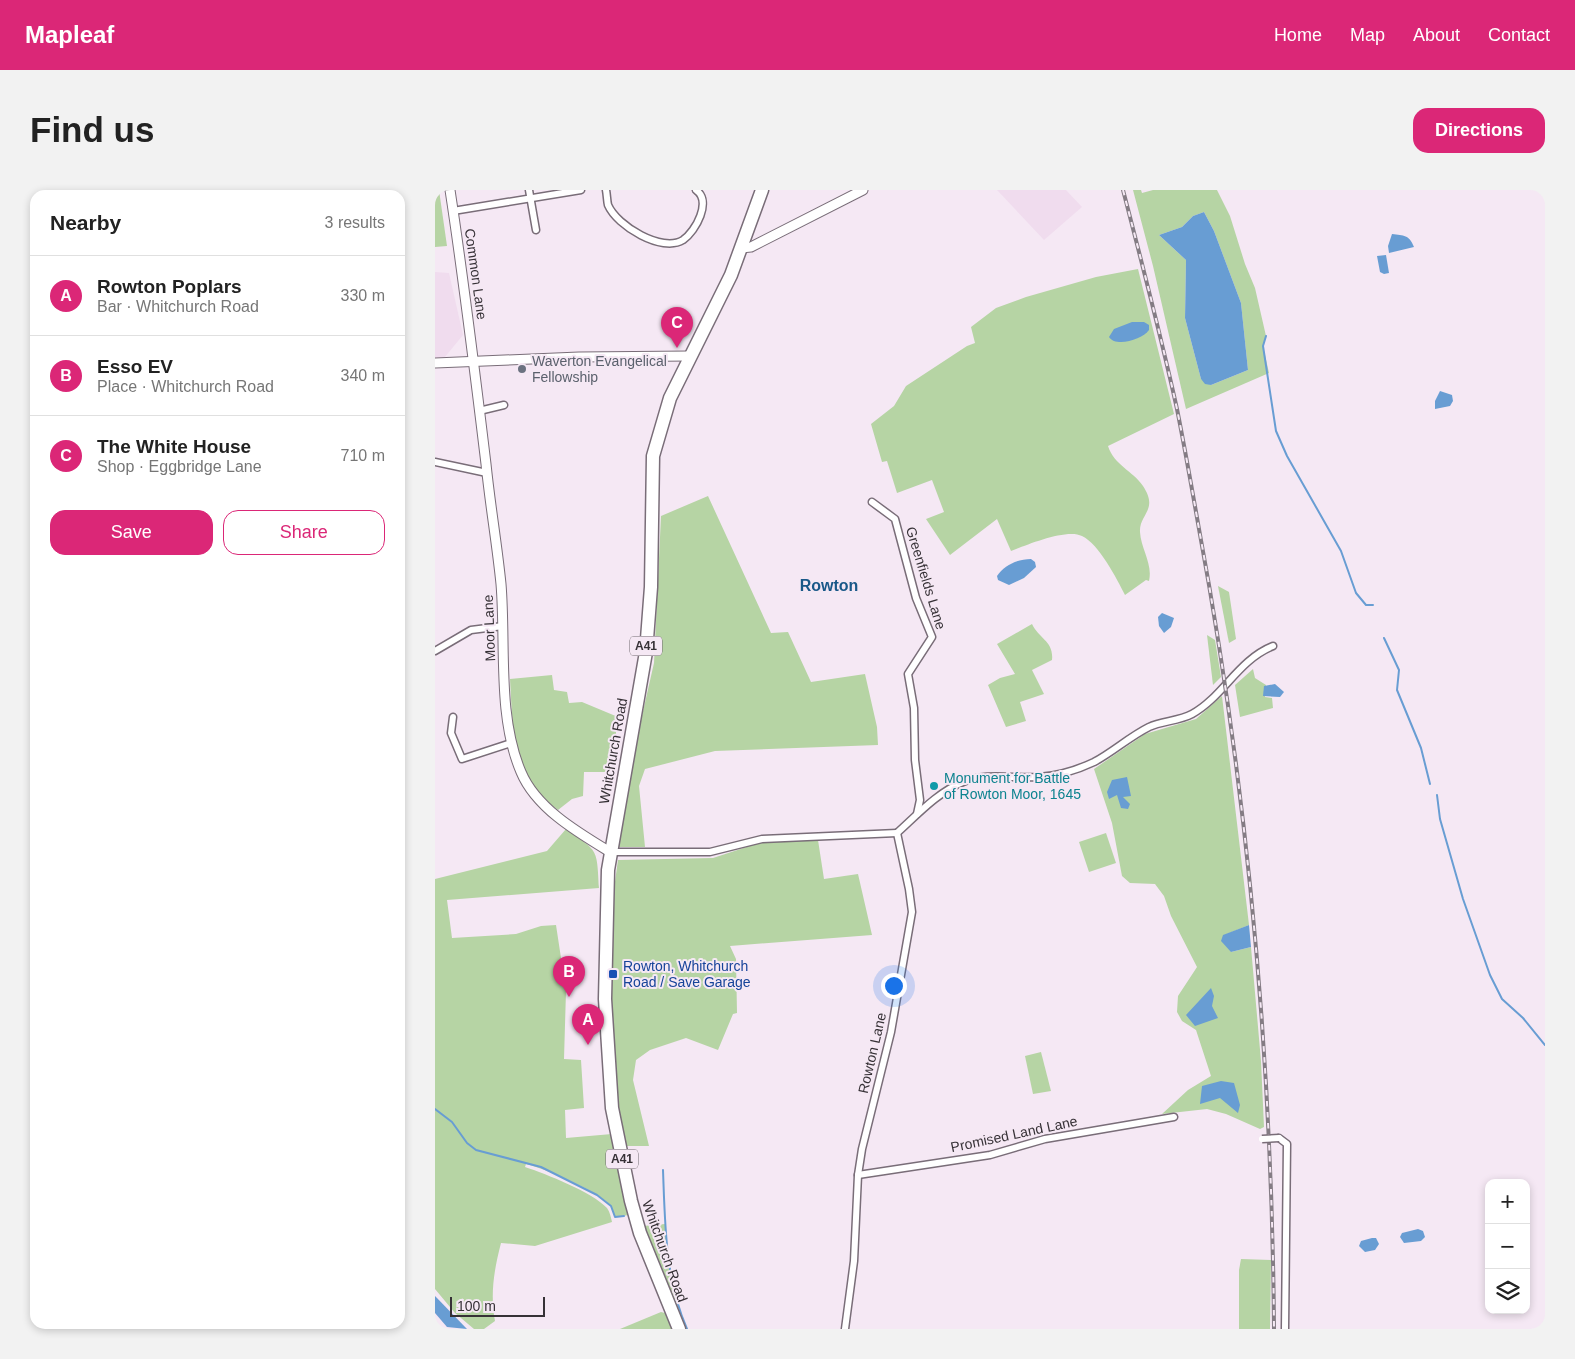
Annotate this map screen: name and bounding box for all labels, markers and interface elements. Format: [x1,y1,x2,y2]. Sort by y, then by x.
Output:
text: Mapleaf [25,21,114,48]
text: Home [1274,25,1322,45]
text: Map [1350,25,1385,45]
text: About [1413,25,1460,45]
text: Contact [1488,25,1550,45]
button: Directions [1413,108,1545,153]
text: Find us [30,110,154,149]
text: Nearby [50,211,121,234]
text: 3 results [325,214,385,231]
street label: Common Lane [462,227,490,321]
text: Rowton Poplars [97,276,242,297]
text: A [60,287,72,304]
text: 330 m [341,287,385,304]
text: Bar · Whitchurch Road [97,298,259,315]
pin: C [661,307,693,348]
place label: Waverton Evangelical Fellowship [532,353,667,385]
text: Esso EV [97,356,173,377]
marker: Waverton Evangelical Fellowship [516,363,528,375]
text: B [60,367,72,384]
text: 340 m [341,367,385,384]
text: Place · Whitchurch Road [97,378,274,395]
text: The White House [97,436,251,457]
text: C [60,447,72,464]
text: 710 m [341,447,385,464]
text: Shop · Eggbridge Lane [97,458,262,475]
button: Save [50,510,213,555]
button: Share [223,510,385,555]
street label: Greenfields Lane [903,525,949,632]
district label: Rowton [800,577,858,594]
street label: Moor Lane [480,594,498,662]
road number: A41 [630,636,662,656]
street label: Whitchurch Road [596,697,630,805]
place label: Monument for Battle of Rowton Moor, 1645 [944,770,1081,802]
marker: Monument for Battle of Rowton Moor, 1645 [928,780,940,792]
pin: B [553,956,585,997]
place label: Rowton, Whitchurch Road / Save Garage [623,958,751,990]
marker: Rowton, Whitchurch Road / Save Garage [607,968,619,980]
your location [881,973,907,999]
pin: A [572,1004,604,1045]
street label: Rowton Lane [855,1011,889,1095]
street label: Promised Land Lane [949,1113,1079,1155]
road number: A41 [606,1150,638,1169]
map controls [1485,1179,1530,1314]
button: + [1485,1179,1530,1224]
street label: Whitchurch Road [639,1198,691,1304]
button: − [1485,1224,1530,1269]
button: layers [1485,1269,1530,1314]
scale bar [450,1294,545,1317]
text: 100 m [457,1298,496,1314]

